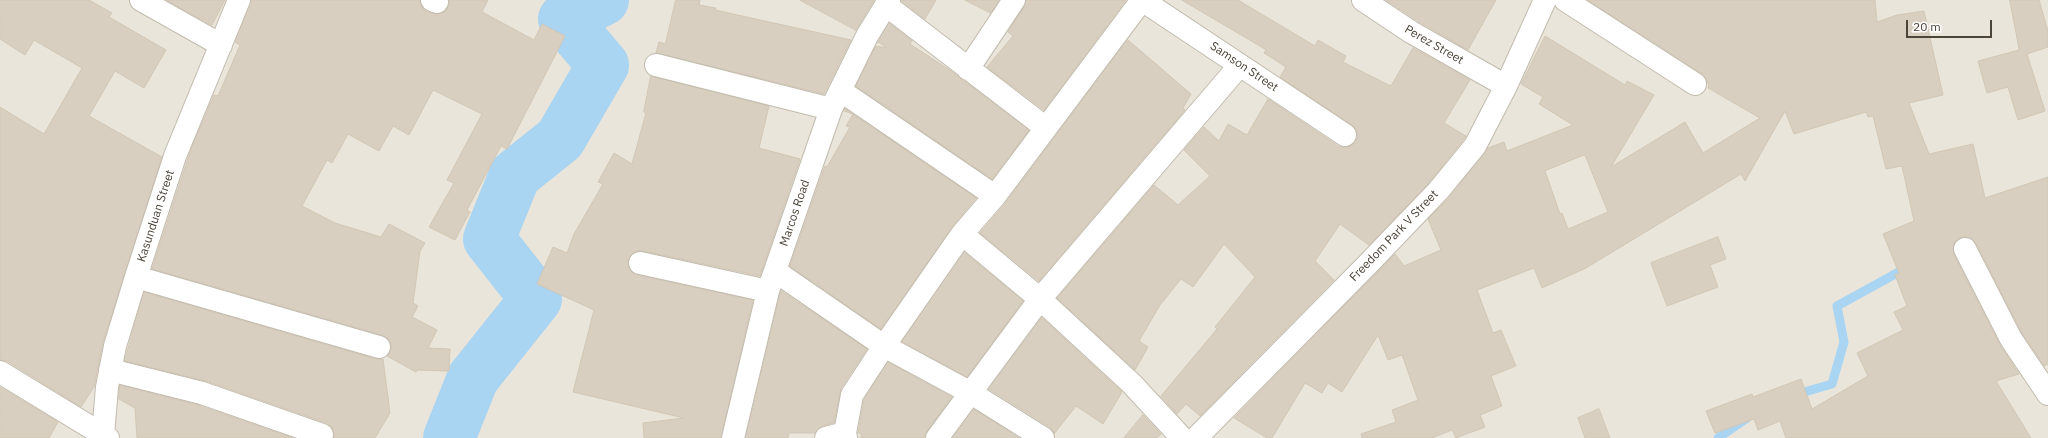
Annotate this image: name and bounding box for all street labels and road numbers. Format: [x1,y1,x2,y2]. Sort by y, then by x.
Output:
street label: Perez Street [1402,22,1466,68]
street label: Samson Street [1207,39,1281,95]
street label: Kasunduan Street [134,168,178,264]
street label: Marcos Road [777,178,813,248]
street label: Freedom Park V Street [1347,187,1441,285]

